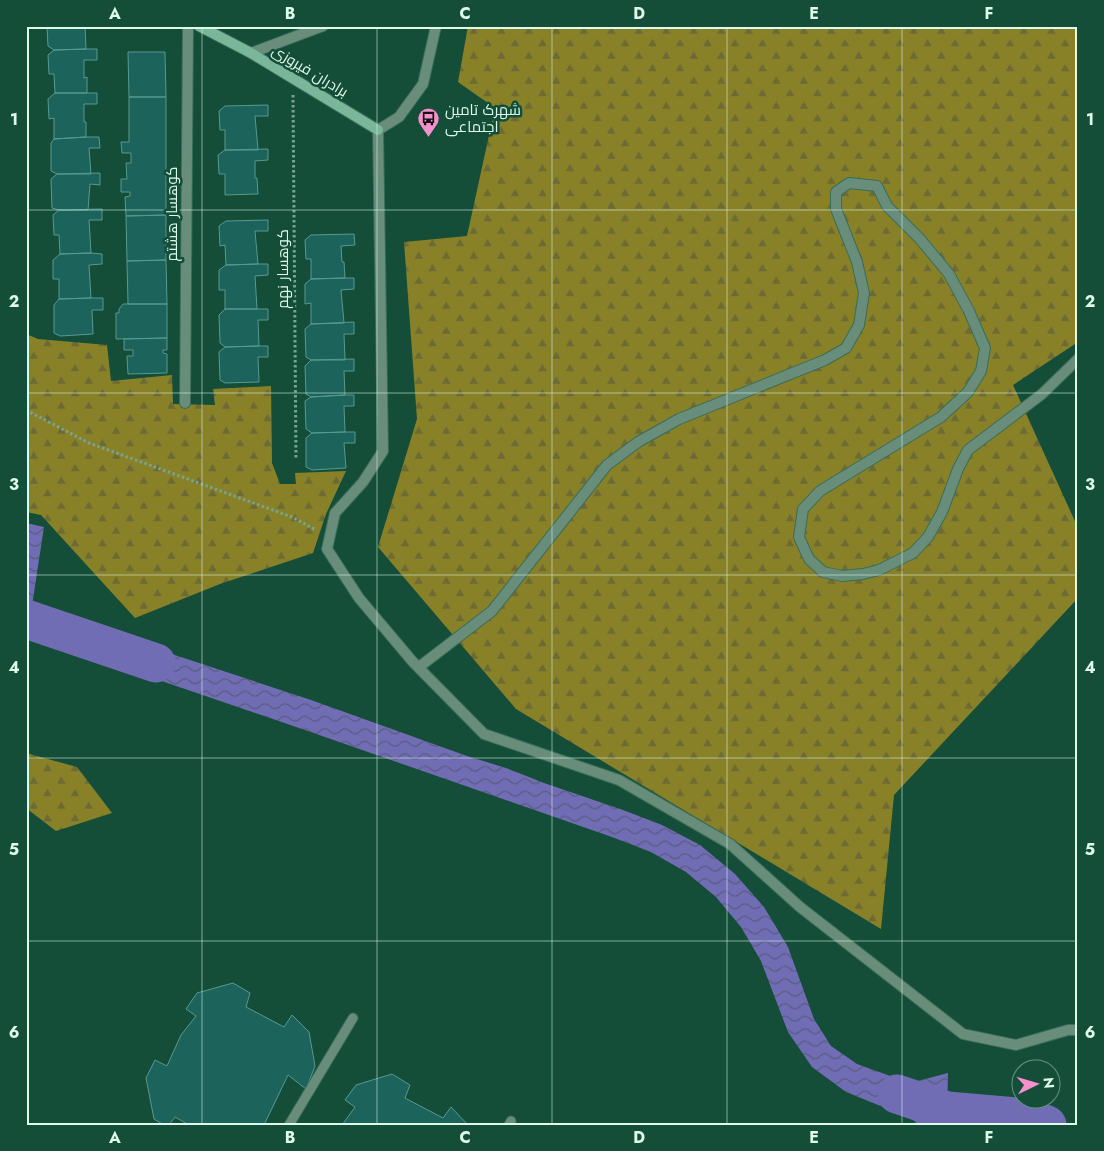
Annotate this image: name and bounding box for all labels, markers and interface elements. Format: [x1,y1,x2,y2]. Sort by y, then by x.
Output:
text: A [108,2,121,25]
text: B [285,2,295,25]
text: C [459,2,471,25]
text: D [633,2,645,25]
text: E [809,2,819,25]
text: F [985,2,993,25]
street label: برادران فیروزی [268,39,352,103]
place label: شهرک تامین اجتماعی [445,99,521,138]
bus stop icon: شهرک تامین اجتماعی [417,107,441,138]
text: 1 [10,108,18,131]
text: 1 [1086,108,1094,131]
street label: کوهسار هشتم [161,167,183,261]
street label: کوهسار نهم [272,229,294,309]
text: 2 [9,290,19,313]
text: 2 [1085,290,1095,313]
text: 3 [9,473,19,496]
text: 3 [1085,473,1095,496]
text: 4 [8,656,20,679]
text: 4 [1084,656,1096,679]
text: 5 [9,838,19,861]
text: 5 [1085,838,1095,861]
text: 6 [9,1021,19,1044]
text: 6 [1085,1021,1095,1044]
north arrow [1012,1058,1062,1108]
text: N [1039,1076,1059,1089]
text: A [108,1126,121,1149]
text: B [285,1126,295,1149]
text: C [459,1126,471,1149]
text: D [633,1126,645,1149]
text: E [809,1126,819,1149]
text: F [985,1126,993,1149]

